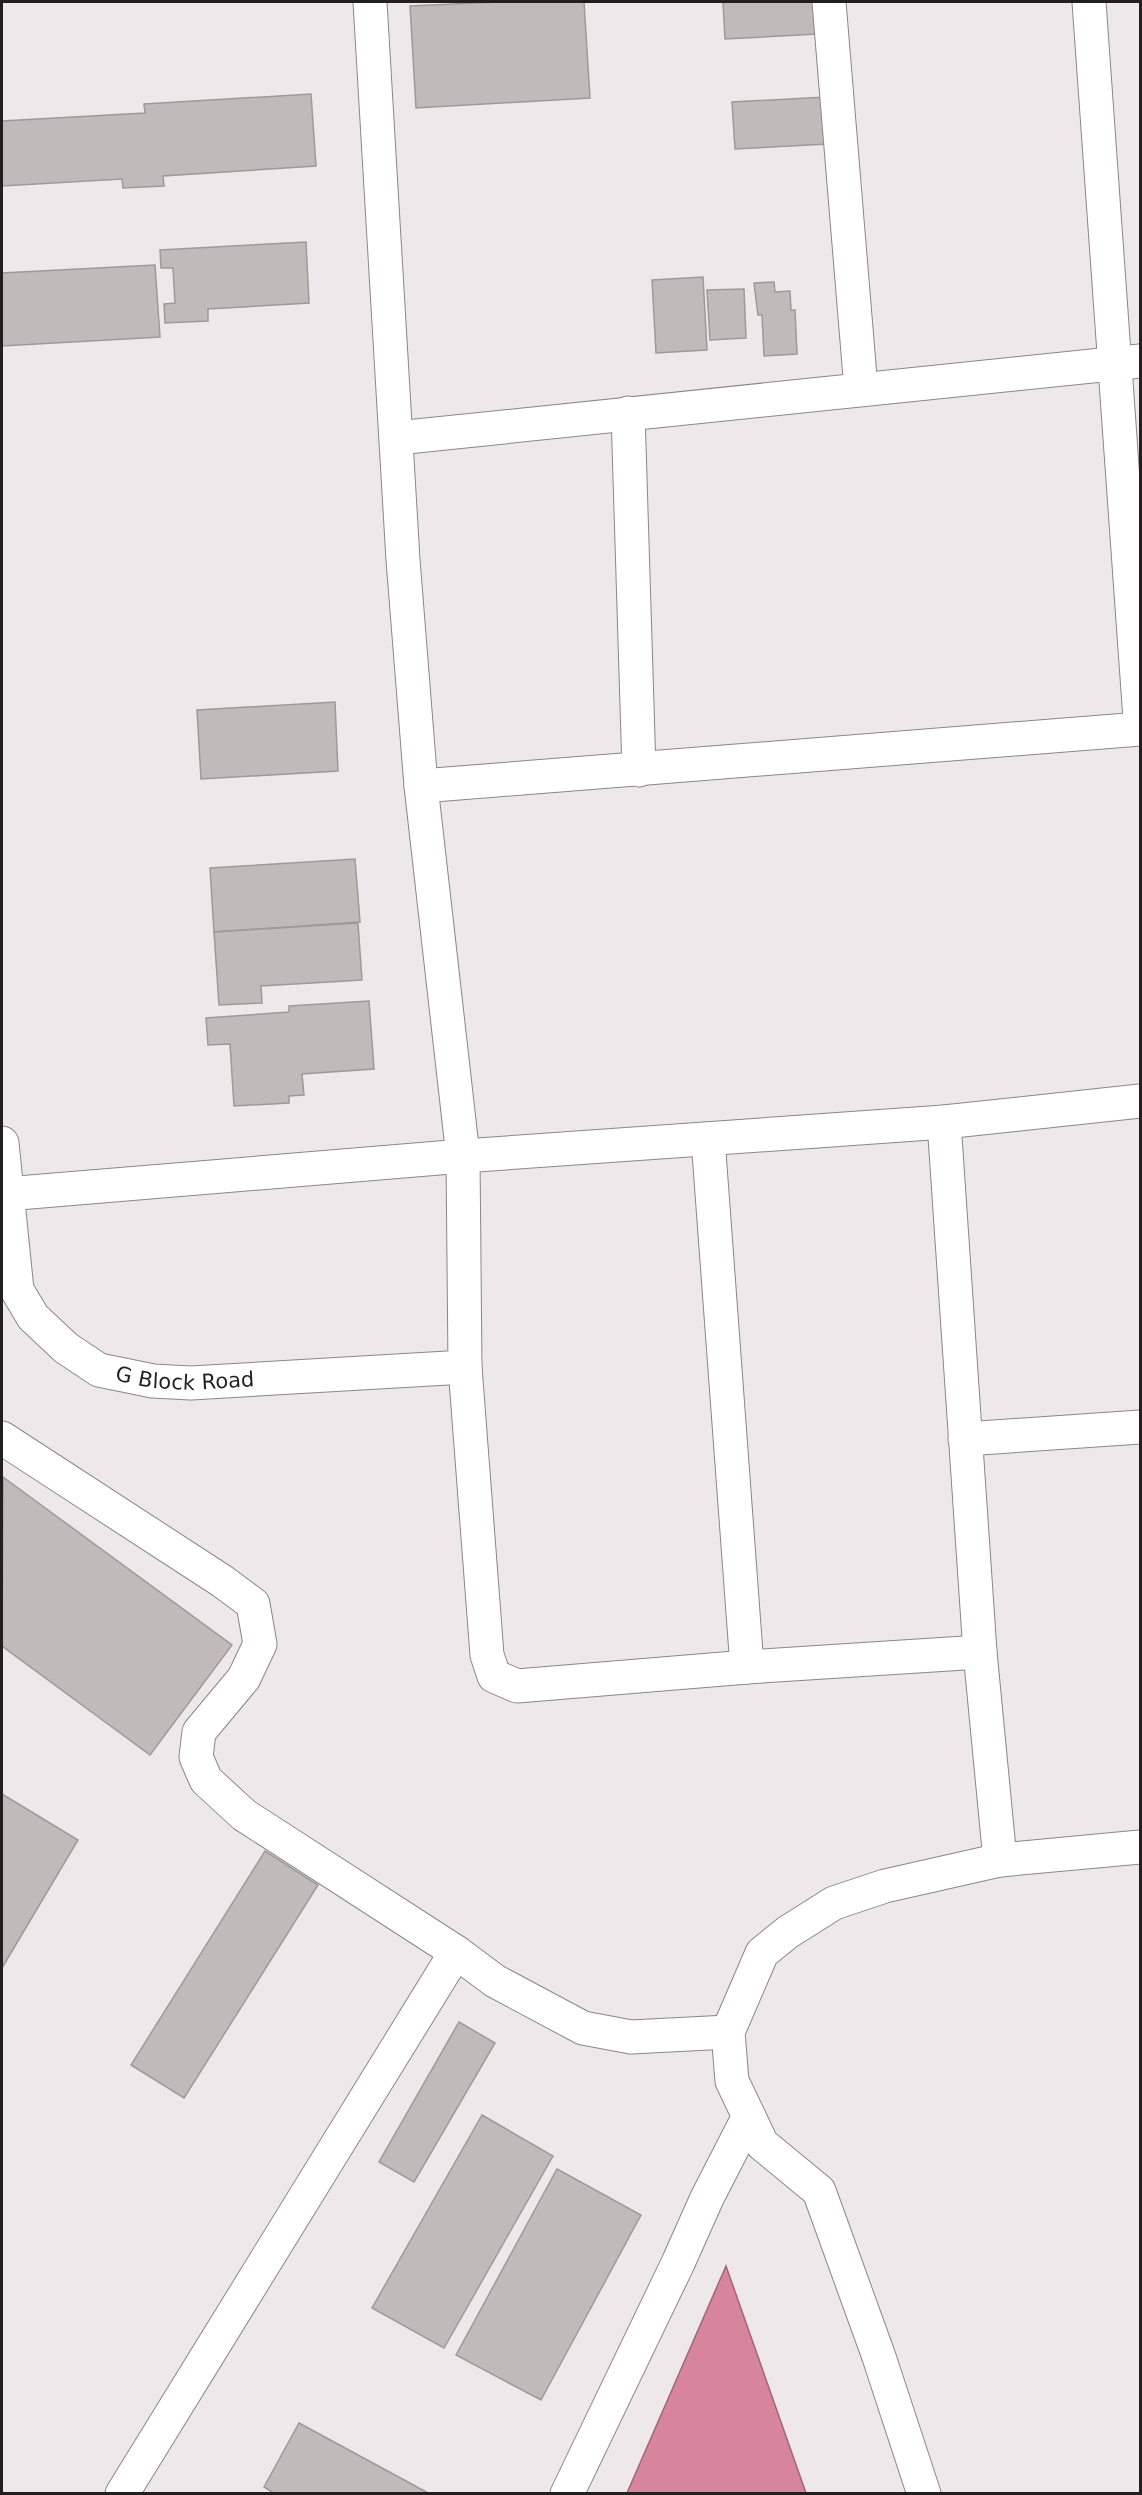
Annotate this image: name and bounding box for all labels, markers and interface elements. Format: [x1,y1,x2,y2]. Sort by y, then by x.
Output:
street label: G Block Road [114,1362,255,1395]

